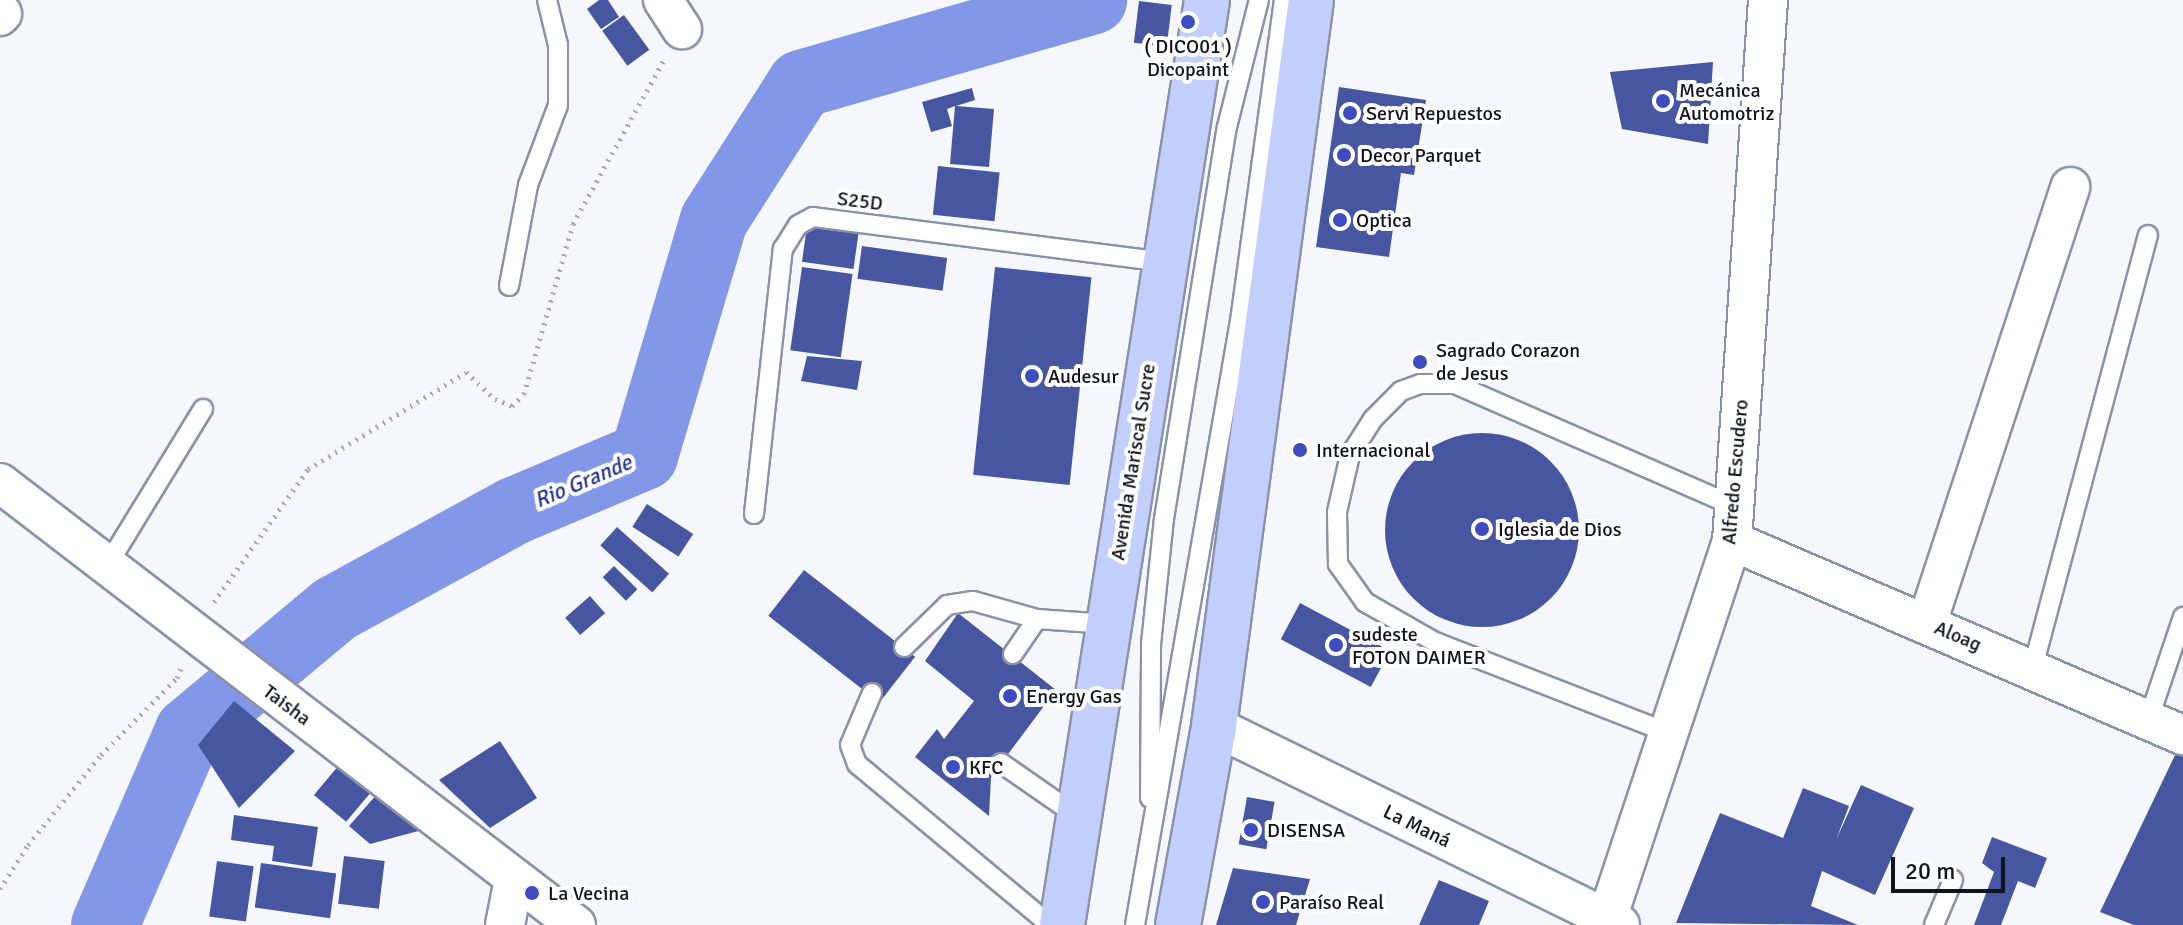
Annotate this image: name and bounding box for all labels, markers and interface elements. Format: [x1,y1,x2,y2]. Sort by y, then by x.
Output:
marker: ( DICO01 ) Dicopaint [1179,13,1197,31]
place label: ( DICO01 ) Dicopaint [1144,34,1232,81]
place label: Mecánica Automotriz [1679,78,1774,125]
marker: Mecánica Automotriz [1654,92,1672,110]
place label: Servi Repuestos [1366,101,1502,125]
marker: Servi Repuestos [1341,104,1359,122]
place label: Decor Parquet [1360,143,1481,167]
marker: Decor Parquet [1335,146,1353,164]
street label: S25D [836,186,884,216]
place label: Optica [1356,208,1412,232]
marker: Optica [1331,211,1349,229]
place label: Sagrado Corazon de Jesus [1436,338,1580,385]
marker: Sagrado Corazon de Jesus [1411,353,1429,371]
street label: Avenida Mariscal Sucre [1106,362,1160,562]
place label: Audesur [1048,364,1119,388]
marker: Audesur [1023,367,1041,385]
street label: Alfredo Escudero [1717,398,1753,546]
place label: Internacional [1316,438,1430,462]
marker: Internacional [1291,441,1309,459]
water label: Rio Grande [530,449,636,513]
place label: Iglesia de Dios [1498,517,1621,541]
marker: Iglesia de Dios [1473,520,1491,538]
street label: Aloag [1931,615,1985,657]
place label: sudeste FOTON DAIMER [1352,622,1486,669]
marker: sudeste FOTON DAIMER [1327,636,1345,654]
street label: Taisha [258,679,316,731]
place label: Energy Gas [1026,684,1121,708]
marker: Energy Gas [1001,687,1019,705]
place label: KFC [969,755,1003,779]
marker: KFC [944,758,962,776]
street label: La Maná [1379,799,1455,853]
place label: DISENSA [1267,818,1345,842]
marker: DISENSA [1242,821,1260,839]
scale bar [1895,841,2009,891]
text: 20 m [1905,856,1955,886]
place label: La Vecina [548,881,629,905]
marker: La Vecina [523,884,541,902]
place label: Paraíso Real [1279,890,1384,914]
marker: Paraíso Real [1254,893,1272,911]

